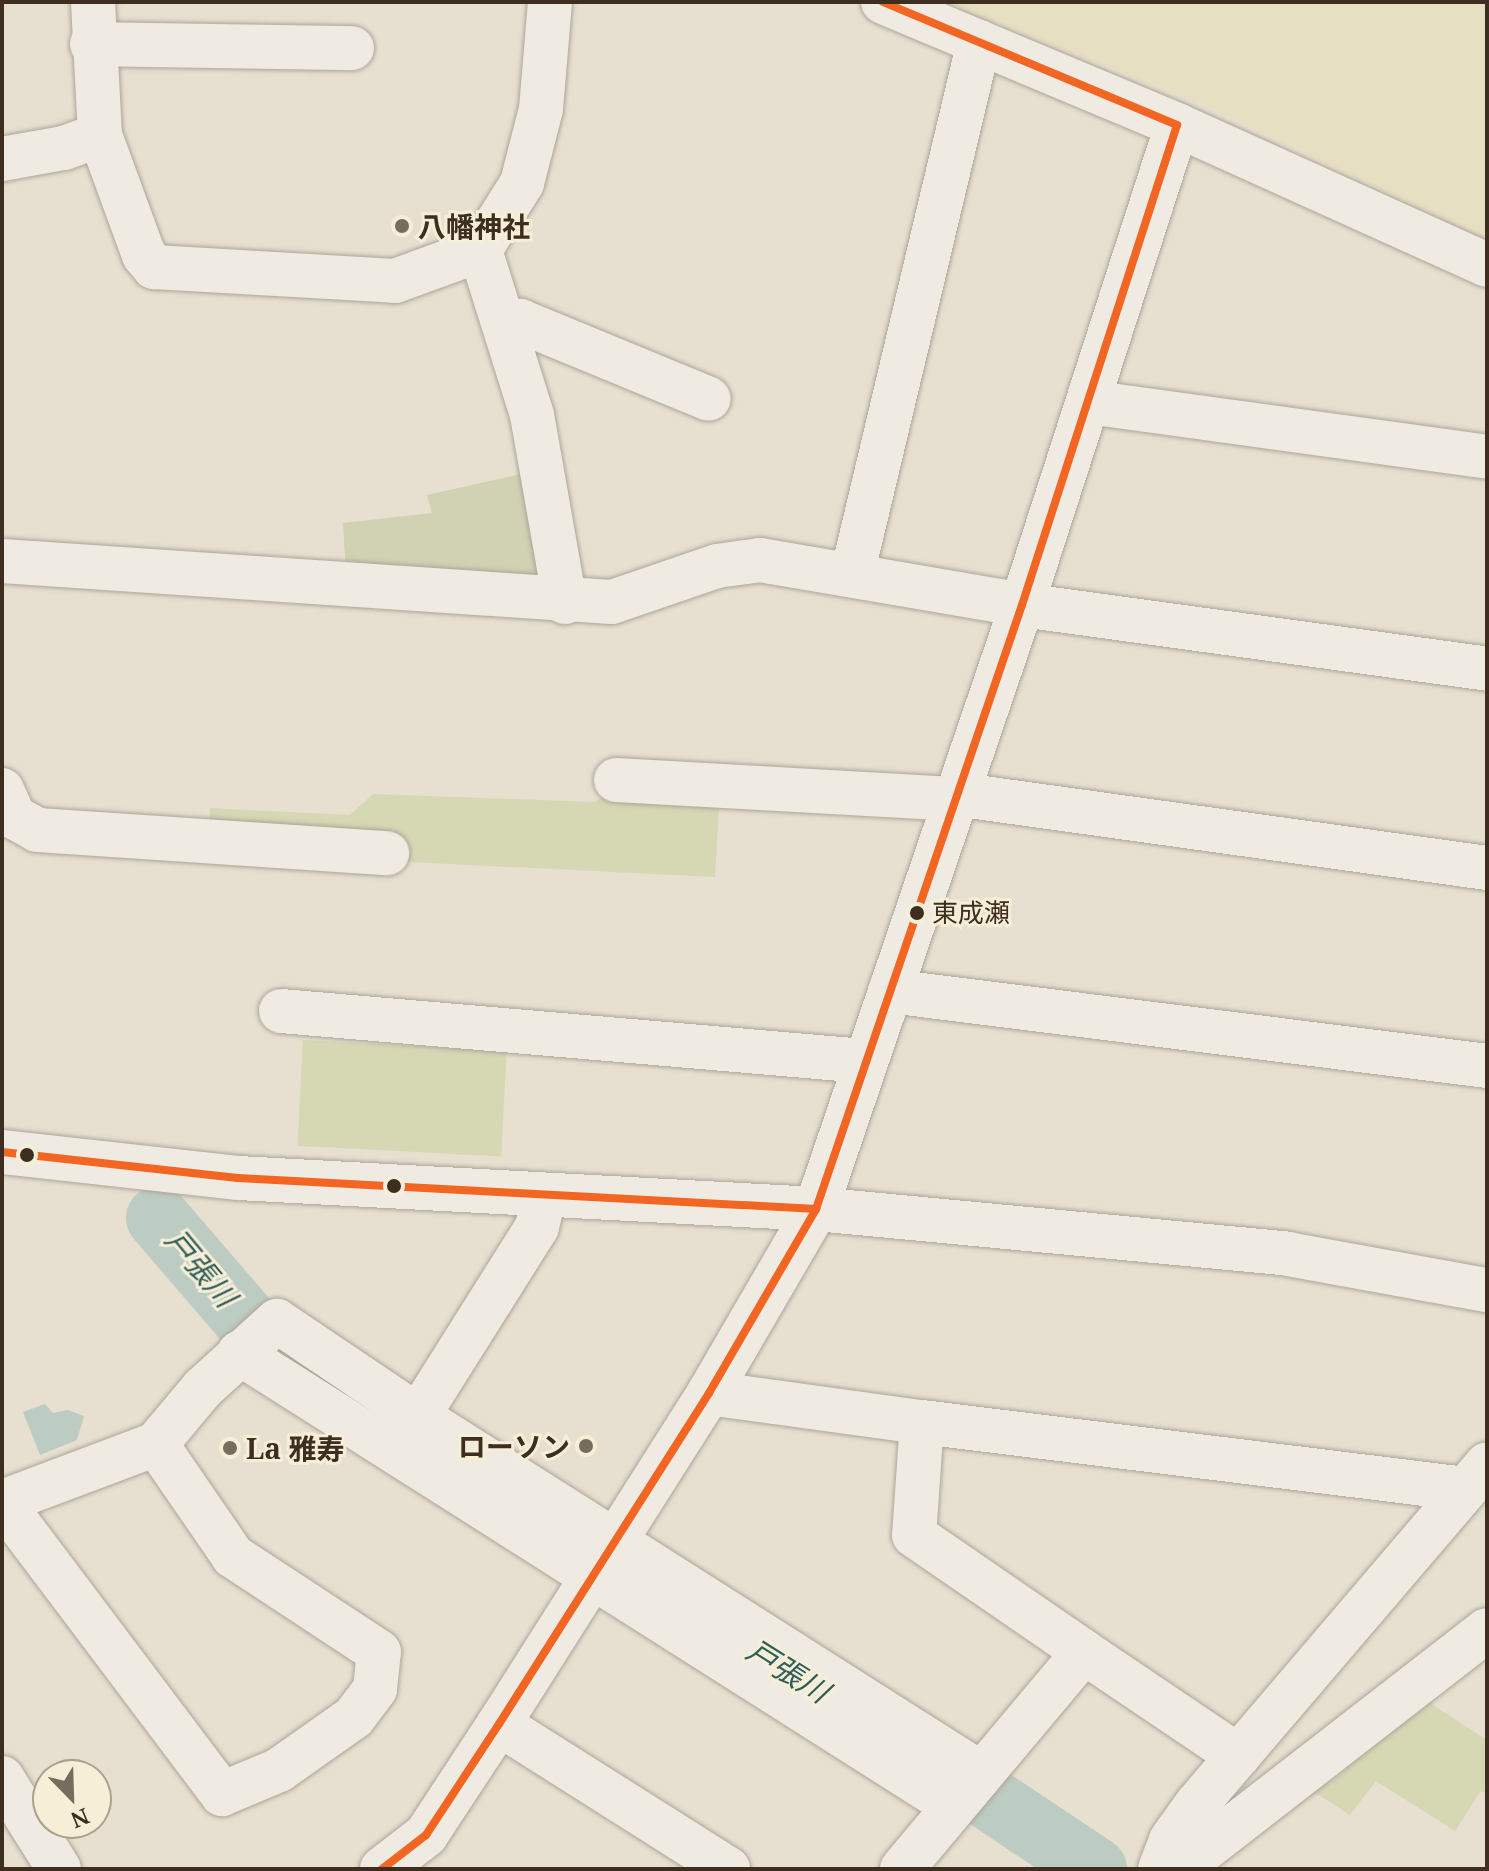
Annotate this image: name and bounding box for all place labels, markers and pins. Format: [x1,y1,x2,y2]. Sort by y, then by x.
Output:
place label: 八幡神社 [418,209,530,243]
marker: 八幡神社 [393,217,411,235]
place label: 東成瀬 [932,897,1010,929]
marker: 東成瀬 [909,905,925,921]
unlabelled marker [19,1147,35,1163]
unlabelled marker [386,1178,402,1194]
place label: ローソン [458,1429,570,1463]
place label: La 雅寿 [246,1431,344,1465]
marker: ローソン [577,1437,595,1455]
marker: La 雅寿 [221,1439,239,1457]

